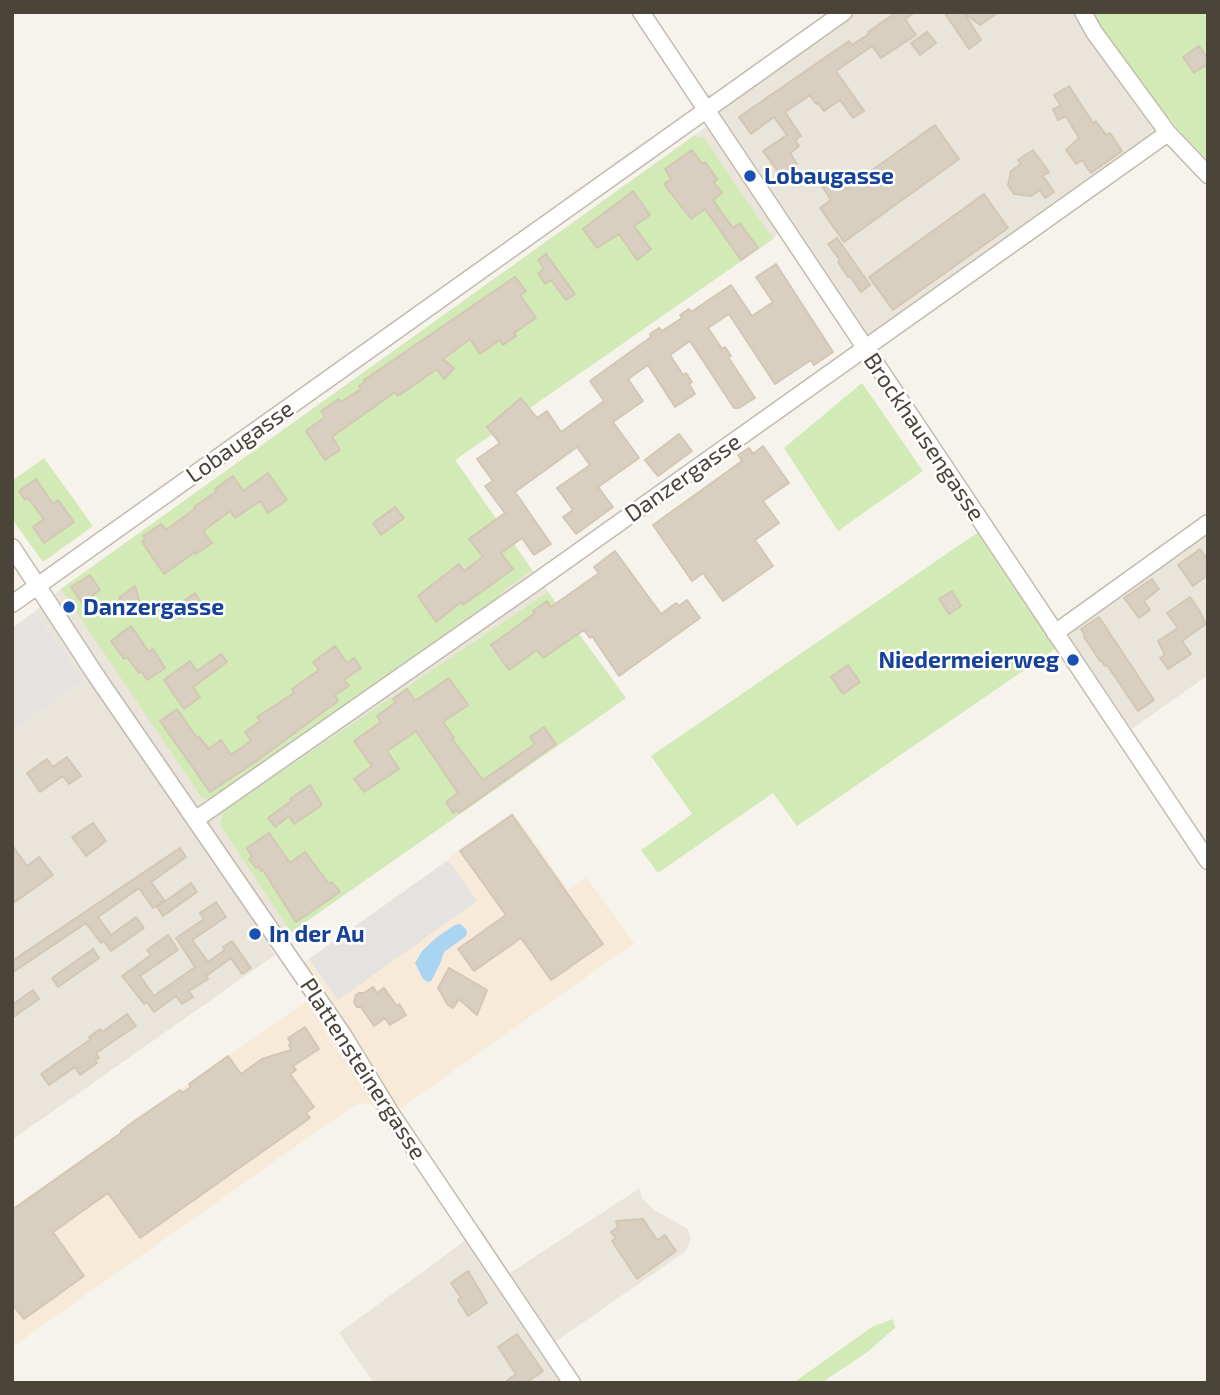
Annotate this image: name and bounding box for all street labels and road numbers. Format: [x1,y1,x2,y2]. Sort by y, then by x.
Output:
street label: Brockhausengasse [858,348,990,526]
street label: Lobaugasse [181,395,299,489]
street label: Danzergasse [620,428,746,528]
street label: Plattensteinergasse [294,973,432,1165]

